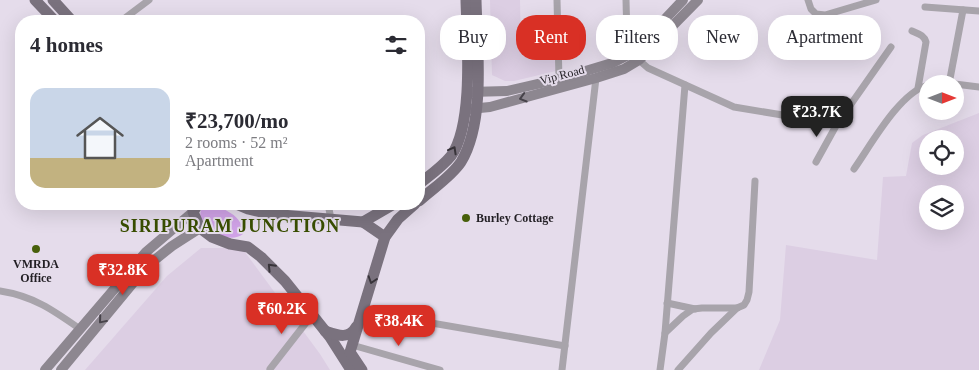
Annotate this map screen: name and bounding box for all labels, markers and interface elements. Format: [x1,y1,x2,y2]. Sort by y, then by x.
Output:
chip: Buy [440,15,506,60]
chip: Rent [516,15,586,60]
chip: Filters [596,15,678,60]
chip: New [688,15,758,60]
chip: Apartment [768,15,881,60]
icon: filters [382,31,410,59]
text: 4 homes [30,33,103,57]
street label: Vip Road [538,62,586,88]
north arrow [919,75,964,120]
map controls [919,75,964,230]
one-way arrow [519,92,528,103]
pin: ₹23.7K [776,96,858,138]
text: ₹23.7K [792,103,842,120]
icon: home [70,108,130,168]
text: ₹23,700/mo [185,109,289,133]
button: locate [919,130,964,175]
text: 2 rooms · 52 m² [185,134,288,151]
one-way arrow [447,147,457,156]
text: Apartment [185,152,253,169]
button: layers [919,185,964,230]
place label: Burley Cottage [476,211,554,225]
marker: Burley Cottage [460,212,472,224]
district label: SIRIPURAM JUNCTION [120,216,340,236]
marker: VMRDA Office [30,243,42,255]
pin: ₹32.8K [82,254,164,296]
place label: VMRDA Office [13,257,59,285]
text: ₹32.8K [98,261,148,278]
one-way arrow [268,264,277,273]
one-way arrow [368,276,378,284]
pin: ₹60.2K [241,292,323,335]
text: ₹60.2K [257,300,307,317]
pin: ₹38.4K [358,304,440,347]
text: ₹38.4K [374,312,424,329]
one-way arrow [99,314,107,323]

